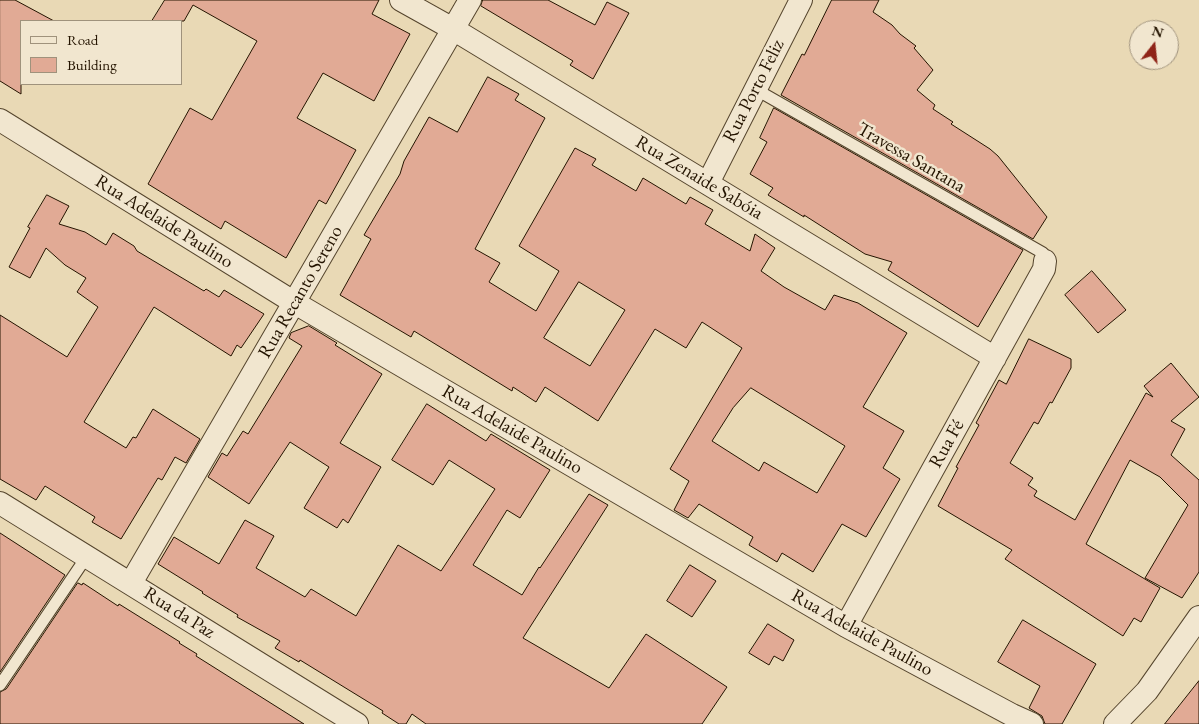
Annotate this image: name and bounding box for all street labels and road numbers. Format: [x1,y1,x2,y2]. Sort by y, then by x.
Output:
street label: Rua Porto Feliz [718,36,790,146]
street label: Travessa Santana [853,118,969,198]
street label: Rua Zenaide Sabóia [631,131,767,225]
street label: Rua Adelaide Paulino [91,170,237,274]
street label: Rua Recanto Sereno [254,222,348,362]
street label: Rua Adelaide Paulino [438,380,586,480]
street label: Rua Fé [925,416,969,472]
street label: Rua da Paz [139,582,219,644]
street label: Rua Adelaide Paulino [787,585,937,681]

